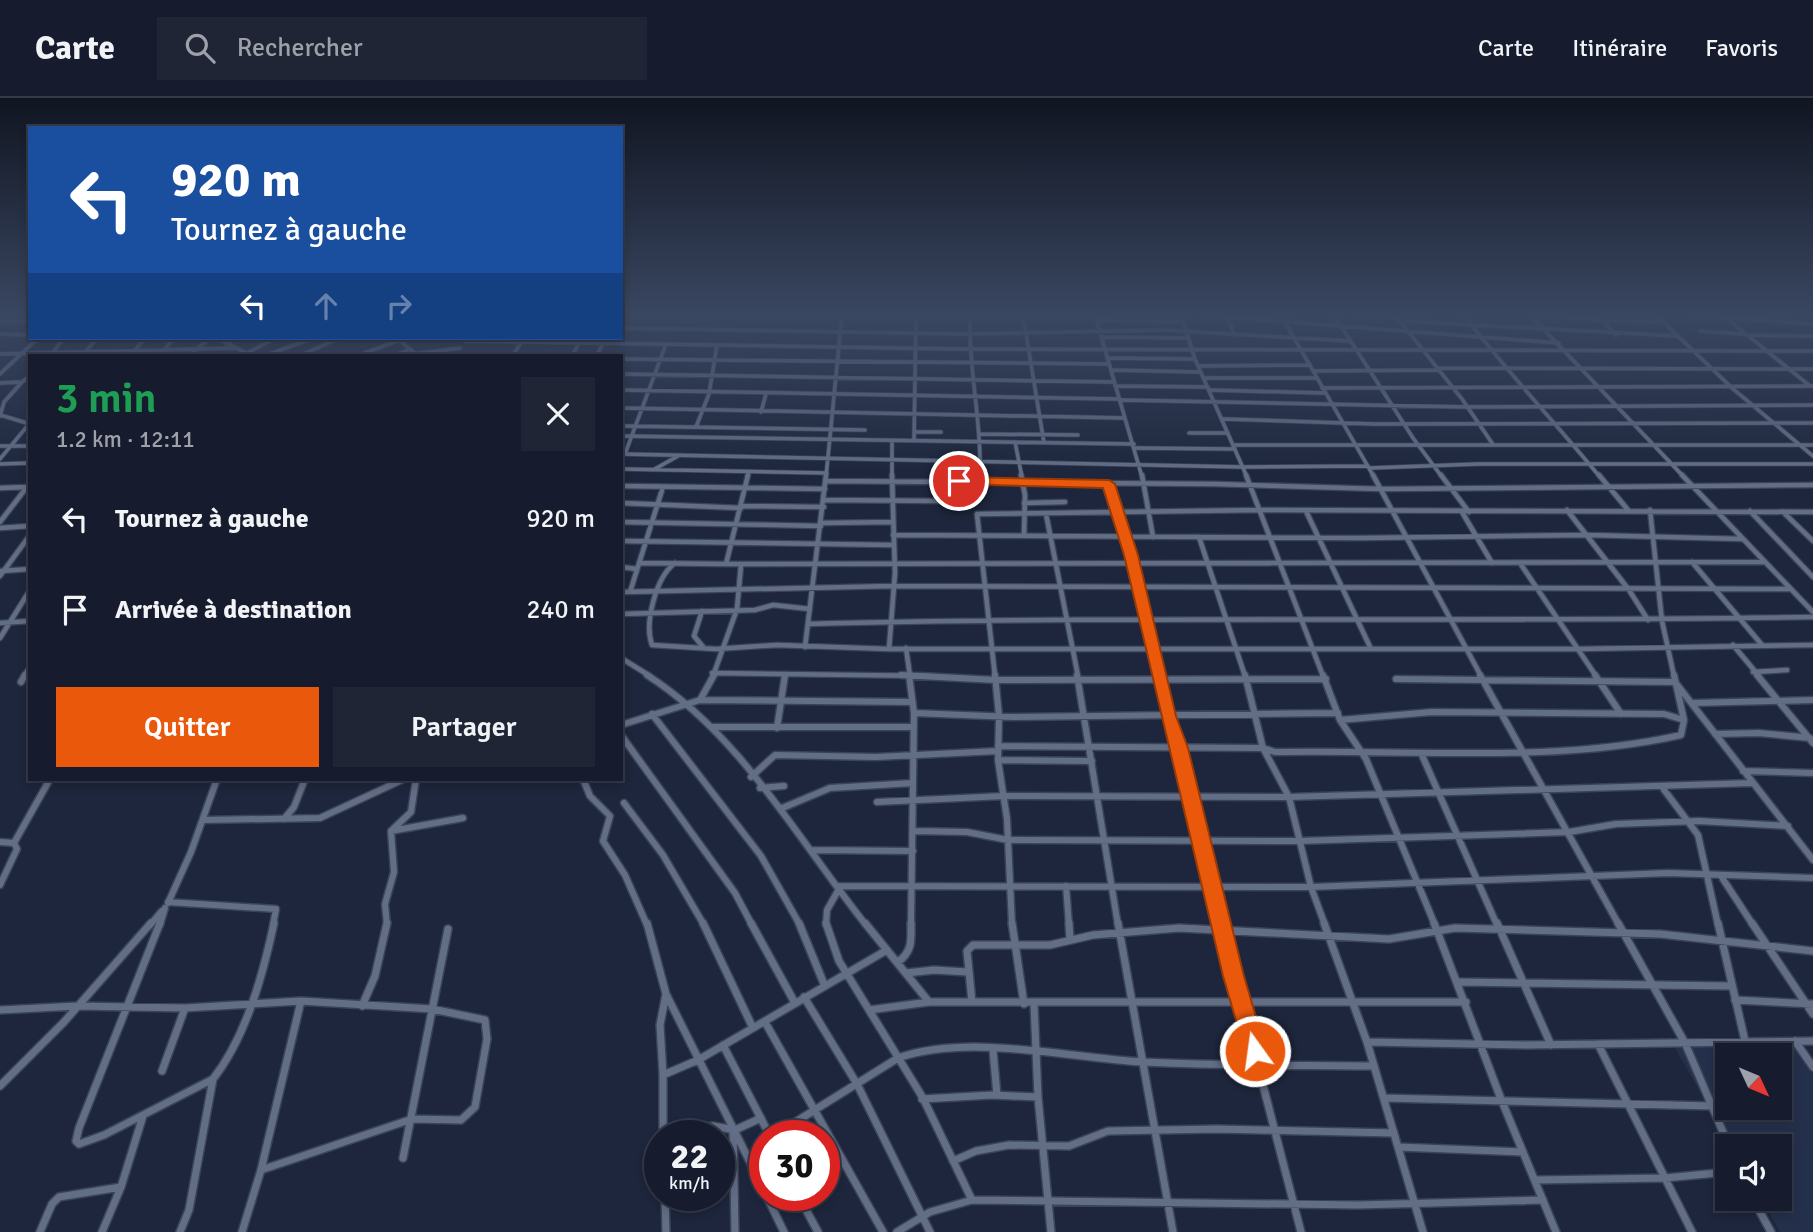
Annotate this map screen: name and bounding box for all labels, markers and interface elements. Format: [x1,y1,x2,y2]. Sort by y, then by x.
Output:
search box [157,17,647,80]
text: Carte [35,28,115,69]
icon: search [181,29,219,67]
text: Rechercher [237,32,363,64]
text: Carte [1478,33,1534,63]
text: Itinéraire [1572,33,1667,63]
text: Favoris [1705,33,1778,63]
text: 920 m [171,150,301,210]
icon: left [56,154,147,245]
text: Tournez à gauche [171,210,407,249]
icon: left [234,287,272,325]
icon: ahead [307,287,345,325]
icon: right [380,287,418,325]
text: 3 min [56,373,157,424]
button: close [521,377,595,451]
text: 1.2 km · 12:11 [56,425,195,454]
pin [929,451,989,511]
icon: arrive [940,462,978,500]
icon: left [56,500,94,538]
text: Tournez à gauche [115,503,309,535]
text: 920 m [526,503,595,535]
icon: arrive [56,591,94,629]
text: Arrivée à destination [115,594,352,626]
text: 240 m [526,594,595,626]
button: Quitter [56,687,319,767]
button: Partager [333,687,595,767]
position arrow [1218,1014,1292,1088]
north arrow [1715,1043,1792,1120]
map controls [1715,1043,1792,1211]
speed limit sign: 30 [749,1120,840,1211]
button: sound [1715,1134,1792,1211]
text: 22 [671,1135,708,1178]
text: km/h [669,1172,710,1194]

